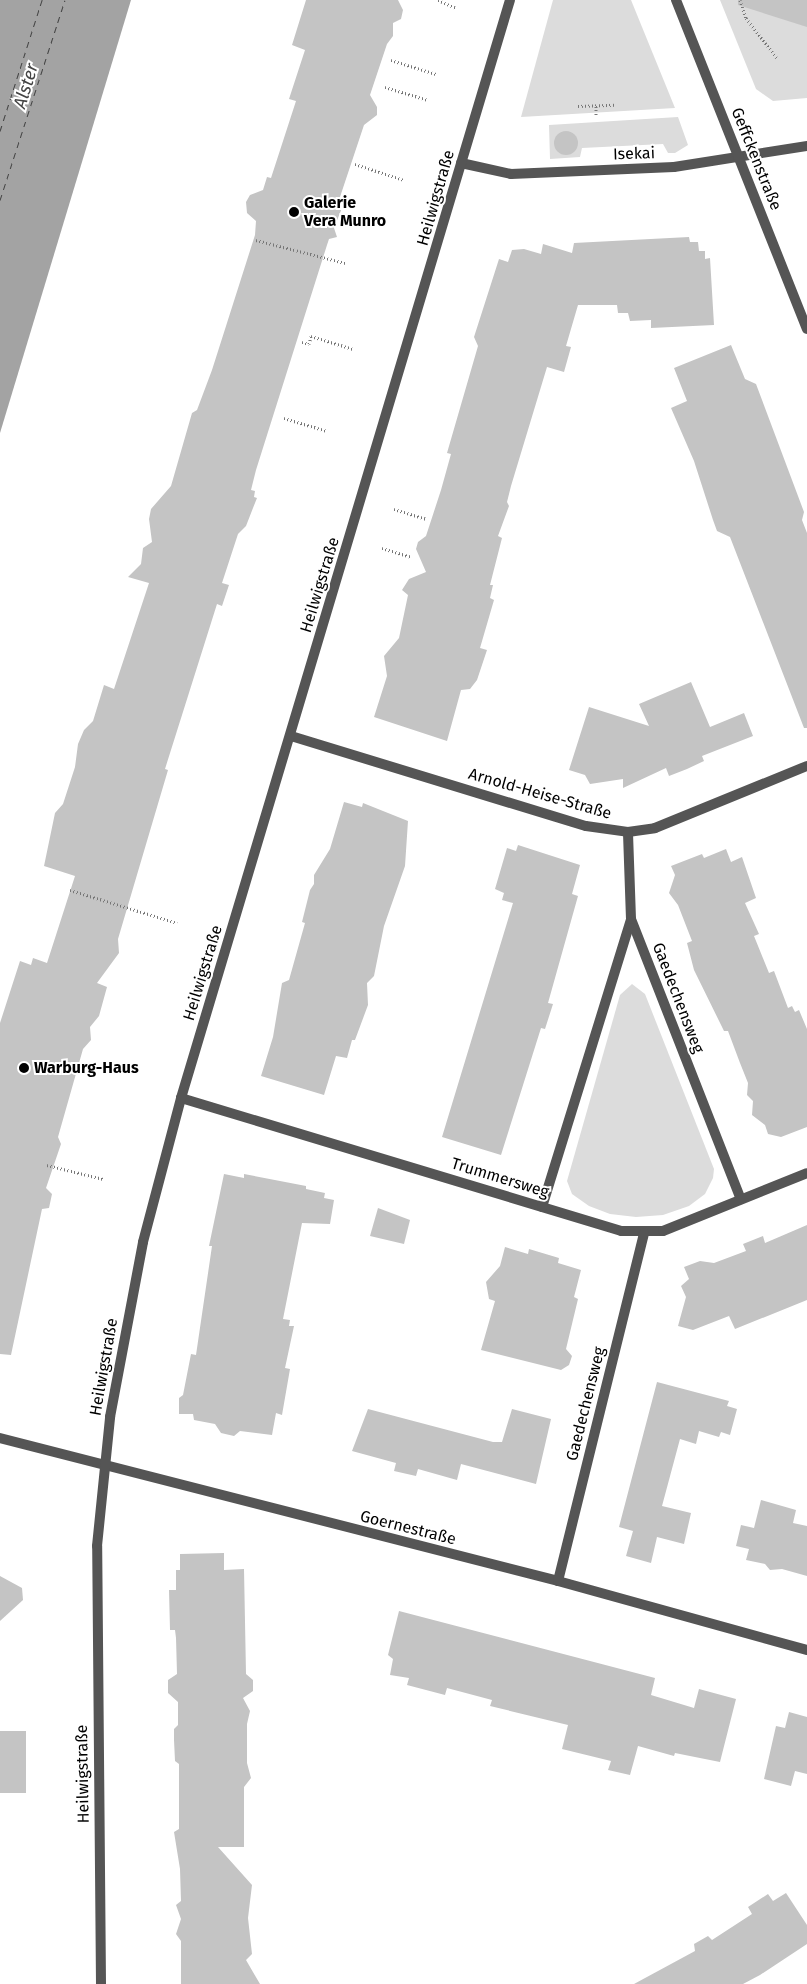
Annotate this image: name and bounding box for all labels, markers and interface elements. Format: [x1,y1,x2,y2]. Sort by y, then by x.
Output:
water label: Alster [9,61,43,111]
street label: Geffckenstraße [727,105,785,213]
street label: Isekai [613,144,655,164]
street label: Heilwigstraße [413,148,459,248]
place label: Galerie Vera Munro [304,193,386,231]
marker: Galerie Vera Munro [288,206,300,218]
street label: Heilwigstraße [296,535,344,635]
street label: Arnold-Heise-Straße [466,764,614,824]
street label: Heilwigstraße [179,923,227,1023]
street label: Gaedechensweg [648,940,708,1056]
place label: Warburg-Haus [34,1058,139,1078]
marker: Warburg-Haus [18,1062,30,1074]
street label: Trummersweg [449,1154,551,1202]
street label: Heilwigstraße [86,1317,122,1417]
street label: Gaedechensweg [563,1345,609,1463]
street label: Goernestraße [358,1507,458,1549]
street label: Heilwigstraße [73,1724,93,1824]

